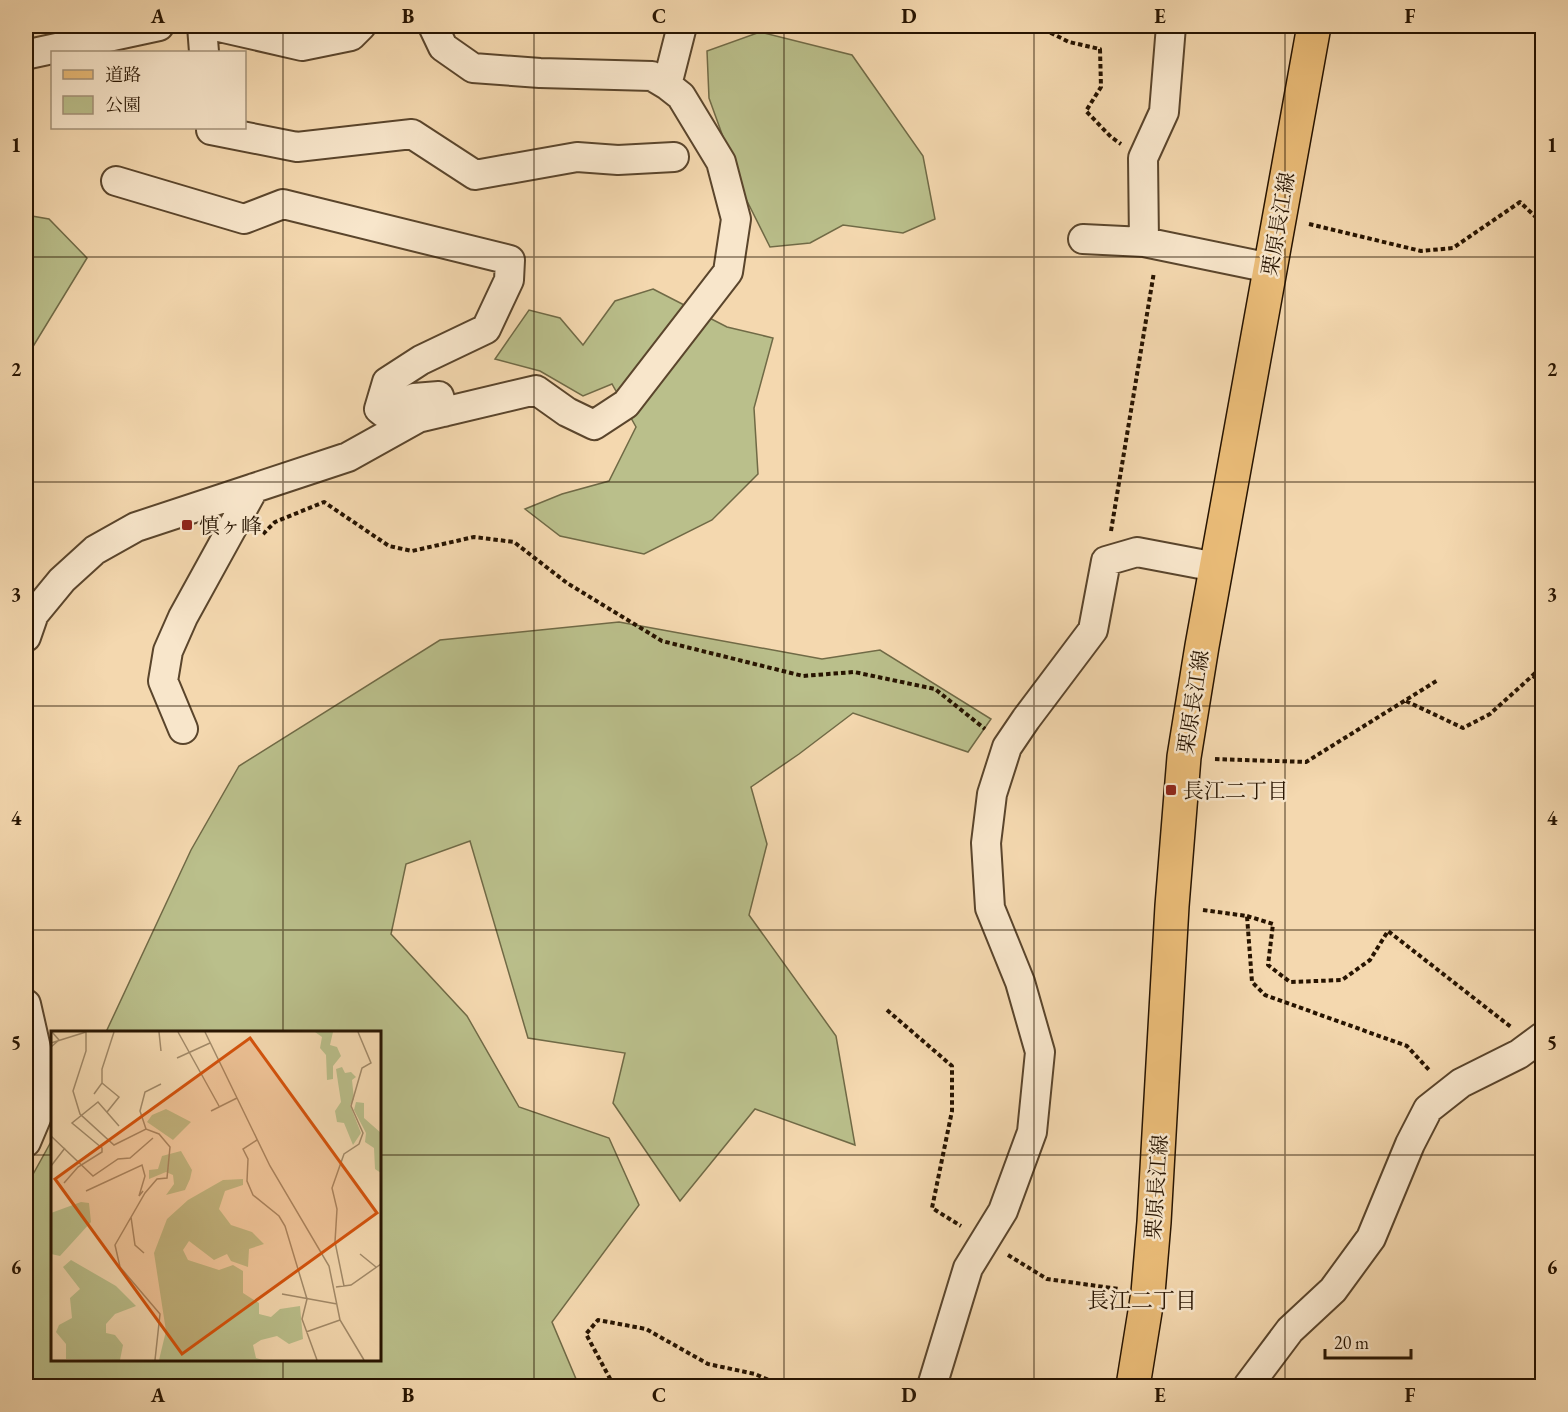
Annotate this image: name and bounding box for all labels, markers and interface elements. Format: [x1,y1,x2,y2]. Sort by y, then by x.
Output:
text: A [150,3,166,29]
text: B [402,3,414,29]
text: C [652,3,666,29]
text: D [901,3,917,29]
text: E [1154,3,1166,29]
text: F [1405,3,1416,29]
legend [51,51,246,129]
text: 道路 [105,63,141,86]
text: 公園 [105,93,141,116]
text: 1 [11,132,21,158]
text: 1 [1547,132,1557,158]
street label: 栗原長江線 [1256,170,1300,278]
text: 2 [11,356,22,382]
text: 2 [1547,356,1558,382]
place label: 慎ヶ峰 [199,512,262,539]
marker: 慎ヶ峰 [180,518,194,532]
text: 3 [11,581,21,607]
text: 3 [1547,581,1557,607]
street label: 栗原長江線 [1171,648,1215,756]
place label: 長江二丁目 [1183,777,1288,804]
marker: 長江二丁目 [1164,783,1178,797]
text: 4 [11,805,22,831]
text: 4 [1547,805,1558,831]
text: 5 [11,1029,21,1055]
text: 5 [1547,1029,1557,1055]
inset map [51,1031,381,1361]
street label: 栗原長江線 [1139,1134,1173,1240]
text: 6 [11,1254,22,1280]
text: 6 [1547,1254,1558,1280]
district label: 長江二丁目 [1087,1286,1197,1315]
scale bar [1325,1322,1410,1360]
text: 20 m [1334,1331,1369,1354]
text: A [150,1382,166,1408]
text: B [402,1382,414,1408]
text: C [652,1382,666,1408]
text: D [901,1382,917,1408]
text: E [1154,1382,1166,1408]
text: F [1405,1382,1416,1408]

